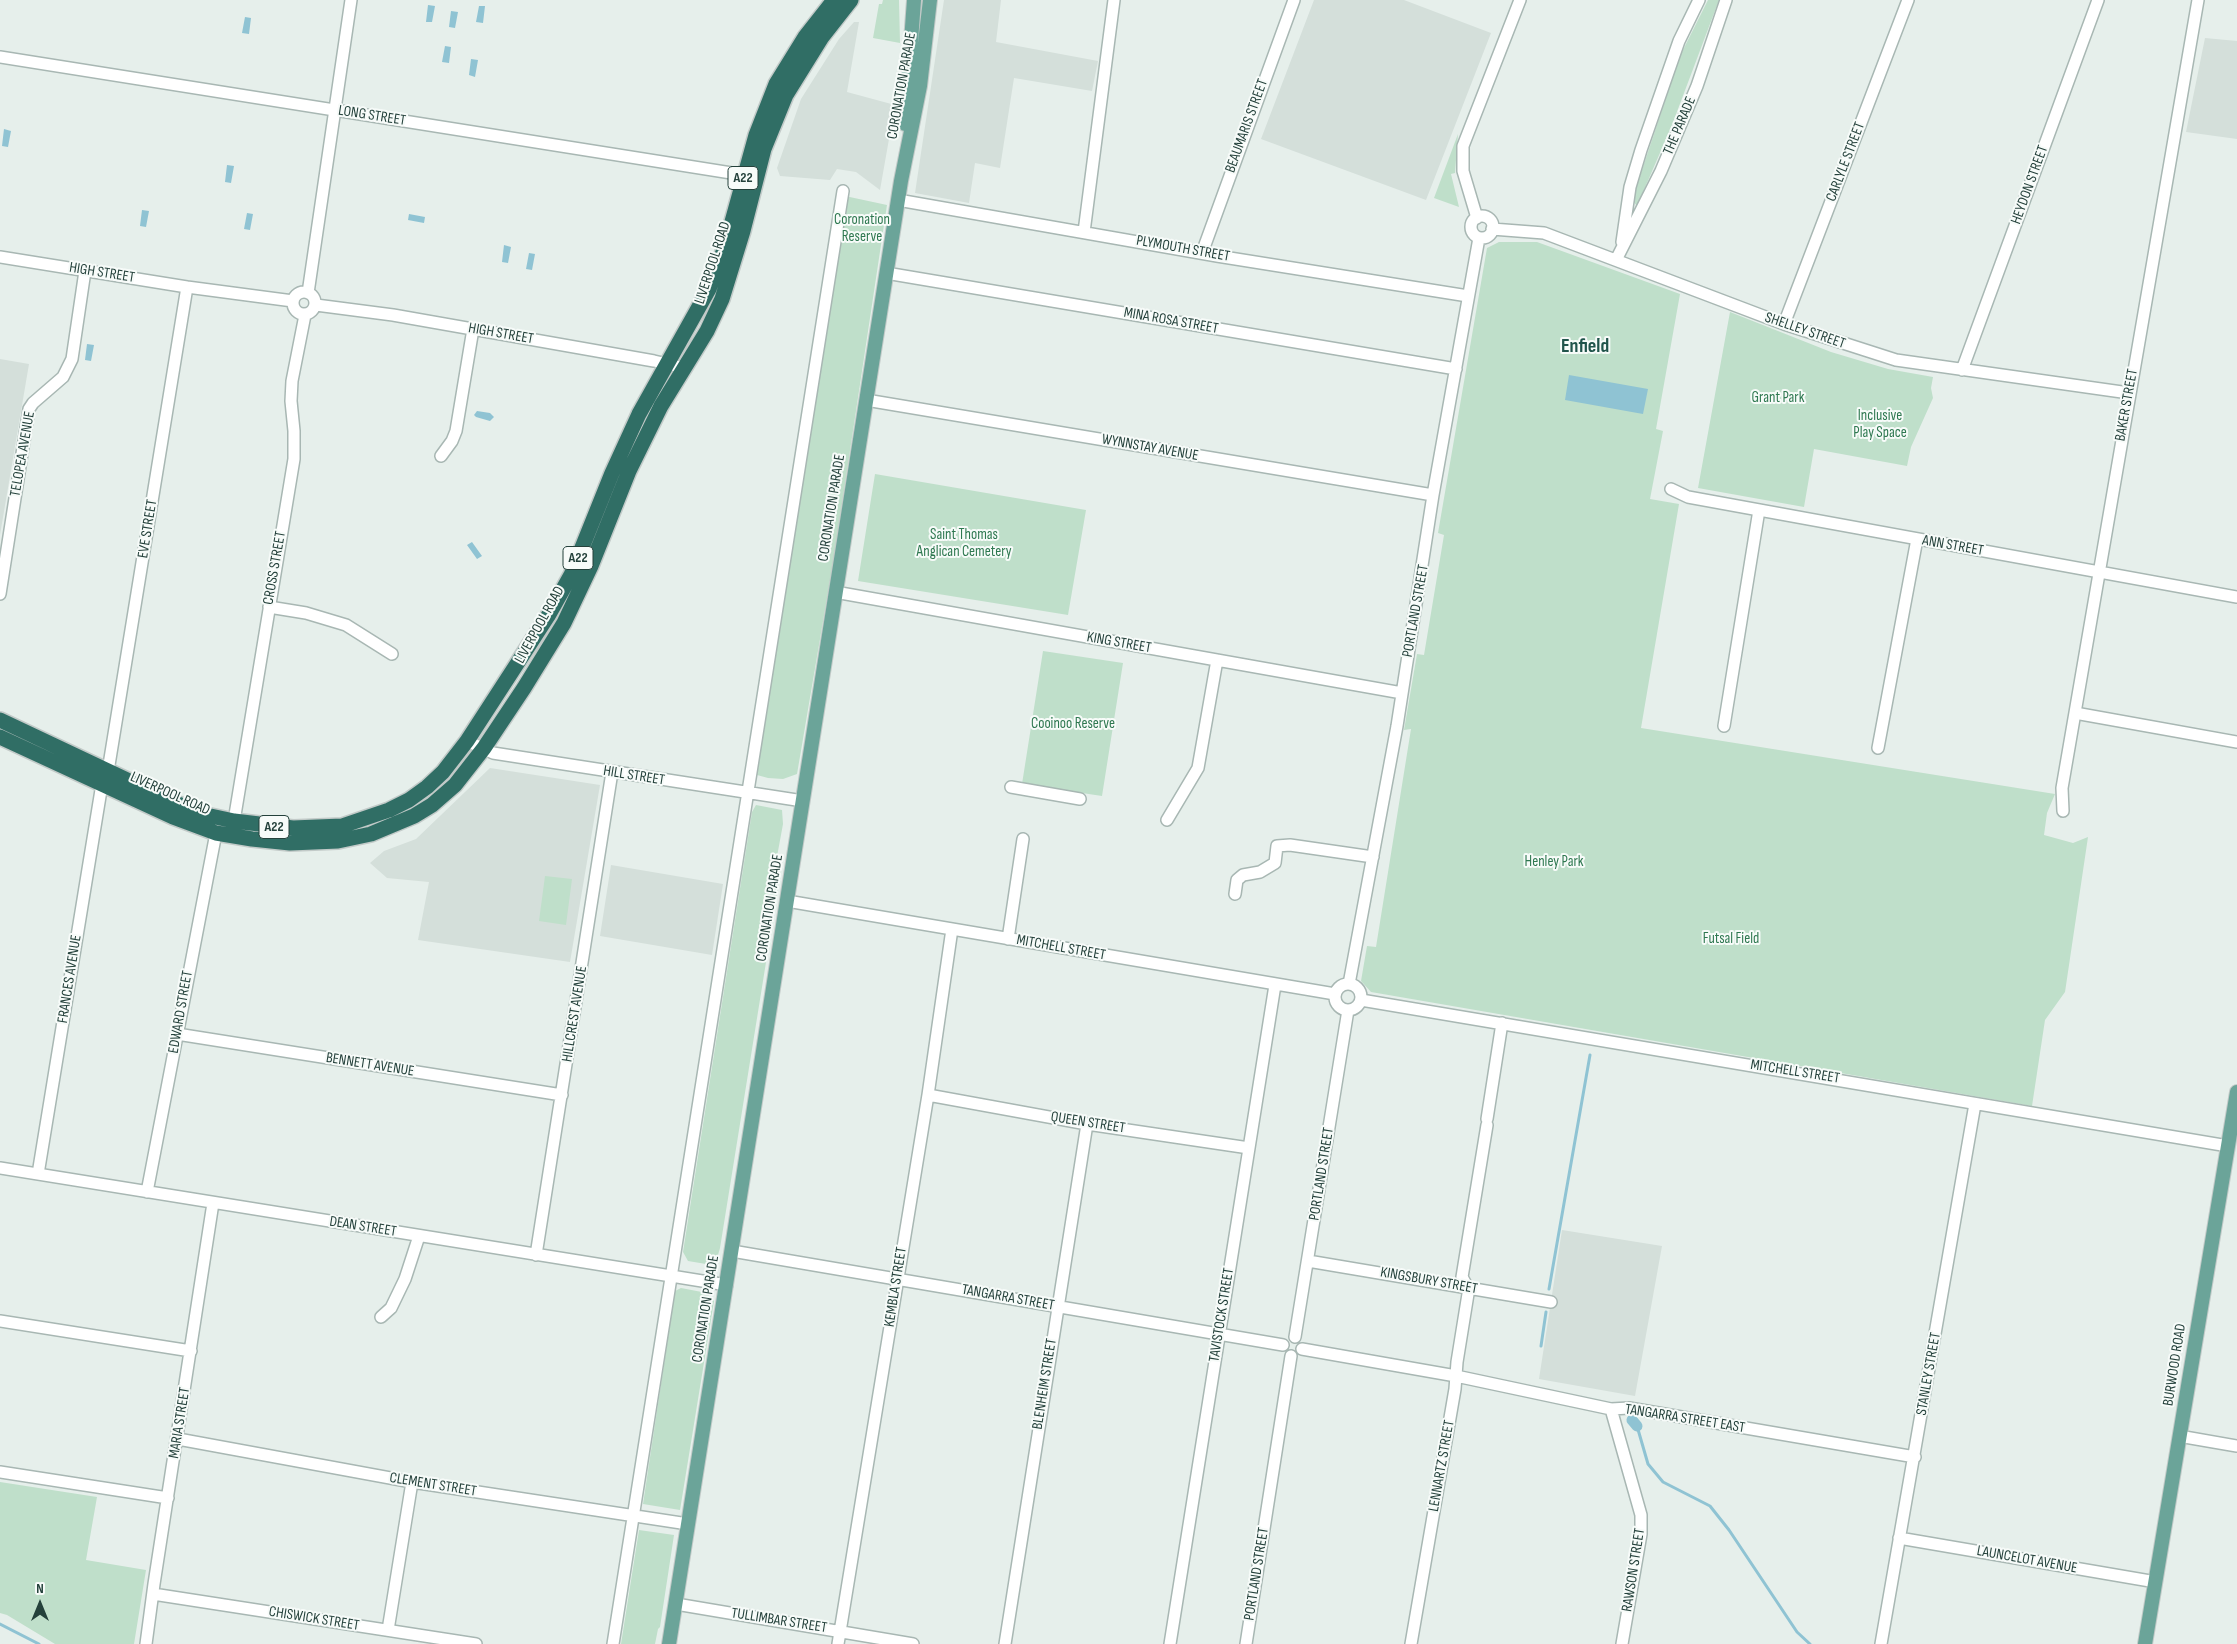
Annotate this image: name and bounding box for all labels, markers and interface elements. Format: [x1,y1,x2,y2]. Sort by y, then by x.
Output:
street label: CORONATION PARADE [884,31,920,141]
street label: BEAUMARIS STREET [1222,77,1272,175]
street label: THE PARADE [1660,94,1700,158]
street label: LONG STREET [337,102,407,130]
street label: CARLYLE STREET [1823,120,1869,204]
street label: HEYDON STREET [2007,143,2053,227]
road number: A22 [728,167,758,190]
park label: Coronation Reserve [834,211,890,246]
street label: LIVERPOOL ROAD [691,220,735,306]
street label: PLYMOUTH STREET [1135,232,1231,266]
street label: HIGH STREET [68,259,136,287]
street label: MINA ROSA STREET [1122,304,1220,338]
street label: SHELLEY STREET [1762,309,1848,353]
street label: HIGH STREET [467,319,535,349]
district label: Enfield [1561,335,1609,359]
street label: BAKER STREET [2112,367,2142,443]
park label: Grant Park [1752,389,1804,407]
park label: Inclusive Play Space [1853,407,1907,442]
street label: TELOPEA AVENUE [7,410,39,498]
street label: WYNNSTAY AVENUE [1100,431,1200,465]
street label: CORONATION PARADE [815,453,849,563]
street label: EVE STREET [134,498,162,560]
park label: Saint Thomas Anglican Cemetery [917,526,1011,561]
street label: CROSS STREET [260,530,290,606]
street label: ANN STREET [1921,532,1985,560]
road number: A22 [563,546,593,570]
street label: PORTLAND STREET [1399,563,1433,659]
street label: LIVERPOOL ROAD [511,583,569,667]
street label: KING STREET [1085,628,1153,658]
park label: Cooinoo Reserve [1031,715,1115,733]
street label: HILL STREET [602,762,666,790]
street label: LIVERPOOL ROAD [127,768,213,820]
road number: A22 [259,816,289,839]
street label: CORONATION PARADE [753,853,787,963]
park label: Henley Park [1525,853,1583,871]
park label: Futsal Field [1703,930,1759,948]
street label: MITCHELL STREET [1015,931,1107,965]
street label: FRANCES AVENUE [54,934,86,1024]
street label: HILLCREST AVENUE [559,965,591,1063]
street label: EDWARD STREET [165,969,197,1055]
street label: BENNETT AVENUE [325,1049,415,1081]
street label: MITCHELL STREET [1749,1056,1841,1088]
street label: QUEEN STREET [1050,1108,1126,1138]
street label: PORTLAND STREET [1306,1126,1338,1222]
street label: DEAN STREET [328,1213,398,1241]
street label: KEMBLA STREET [881,1246,911,1328]
street label: CORONATION PARADE [689,1254,723,1364]
street label: KINGSBURY STREET [1379,1264,1479,1298]
street label: TAVISTOCK STREET [1206,1267,1238,1363]
street label: TANGARRA STREET [960,1281,1056,1315]
street label: BURWOOD ROAD [2160,1323,2190,1407]
street label: STANLEY STREET [1913,1331,1945,1417]
street label: BLENHEIM STREET [1029,1337,1061,1431]
street label: MARIA STREET [165,1386,195,1460]
street label: TANGARRA STREET EAST [1624,1401,1746,1437]
street label: LENNARTZ STREET [1425,1419,1459,1513]
street label: CLEMENT STREET [388,1469,478,1501]
street label: PORTLAND STREET [1241,1526,1273,1622]
street label: RAWSON STREET [1619,1527,1649,1613]
street label: LAUNCELOT AVENUE [1975,1542,2079,1578]
north arrow [15,1579,65,1629]
text: N [36,1580,44,1597]
street label: CHISWICK STREET [267,1603,361,1635]
street label: TULLIMBAR STREET [730,1605,828,1637]

